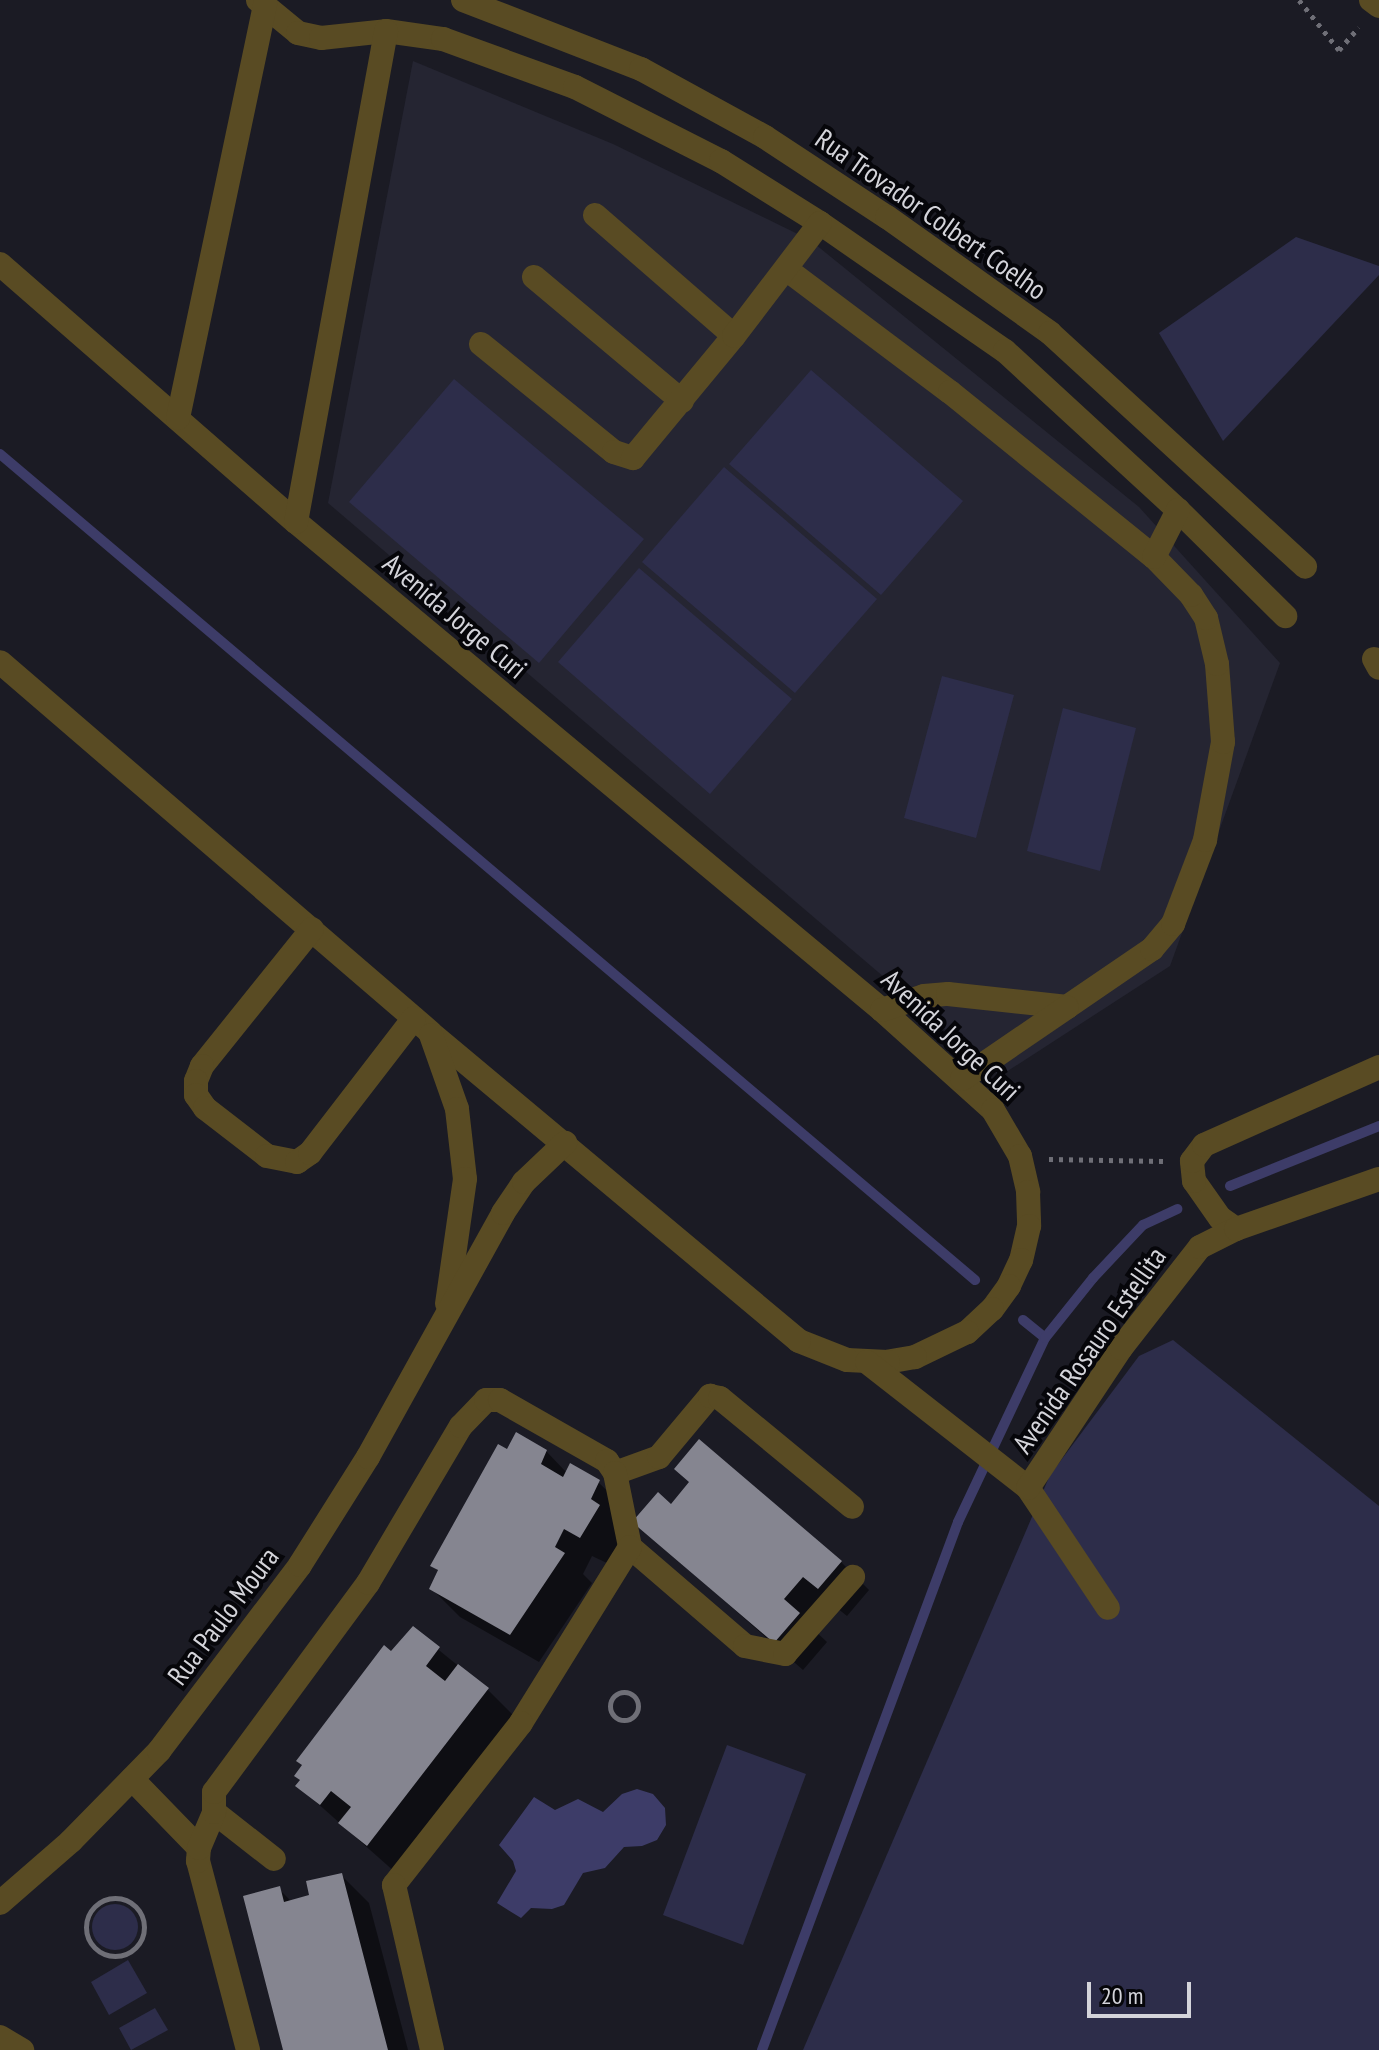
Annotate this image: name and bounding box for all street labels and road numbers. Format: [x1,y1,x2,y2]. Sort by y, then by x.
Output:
street label: Rua Trovador Colbert Coelho [809,121,1053,307]
street label: Avenida Jorge Curi [376,546,534,686]
street label: Avenida Jorge Curi [875,962,1027,1108]
street label: Avenida Rosauro Estellita [1005,1240,1173,1460]
street label: Rua Paulo Moura [160,1541,286,1691]

